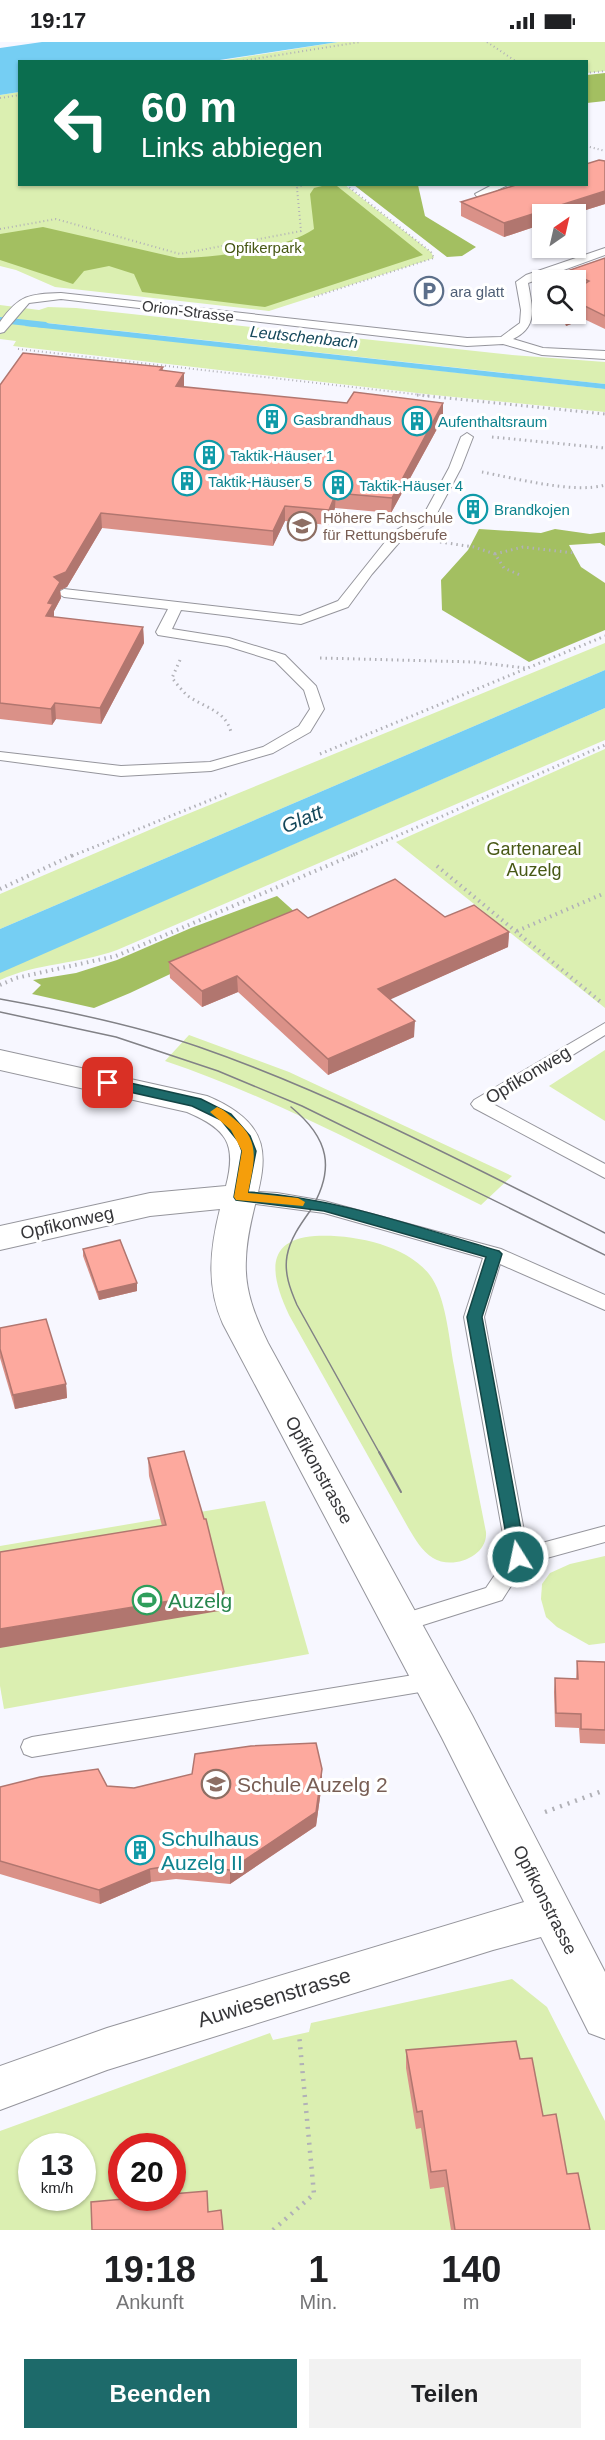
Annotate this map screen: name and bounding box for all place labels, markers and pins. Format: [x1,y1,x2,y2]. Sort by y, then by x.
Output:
parking icon: ara glatt [413,275,445,307]
place label: ara glatt [450,283,505,300]
building icon: Gasbrandhaus [256,403,288,435]
building icon: Aufenthaltsraum [401,405,433,437]
place label: Gasbrandhaus [293,411,391,428]
place label: Aufenthaltsraum [438,413,547,430]
building icon: Taktik-Häuser 1 [193,439,225,471]
place label: Taktik-Häuser 1 [230,447,334,464]
building icon: Taktik-Häuser 5 [171,465,203,497]
building icon: Taktik-Häuser 4 [322,469,354,501]
place label: Taktik-Häuser 5 [208,473,312,490]
place label: Taktik-Häuser 4 [359,477,463,494]
building icon: Brandkojen [457,493,489,525]
place label: Brandkojen [494,501,570,518]
place label: Höhere Fachschule für Rettungsberufe [323,509,453,543]
school or university icon: Höhere Fachschule für Rettungsberufe [286,510,318,542]
pin [82,1057,133,1108]
sports icon: Auzelg [131,1584,163,1616]
place label: Auzelg [168,1589,232,1612]
school or university icon: Schule Auzelg 2 [200,1768,232,1800]
place label: Schule Auzelg 2 [237,1773,388,1796]
place label: Schulhaus Auzelg II [161,1827,259,1874]
building icon: Schulhaus Auzelg II [124,1834,156,1866]

